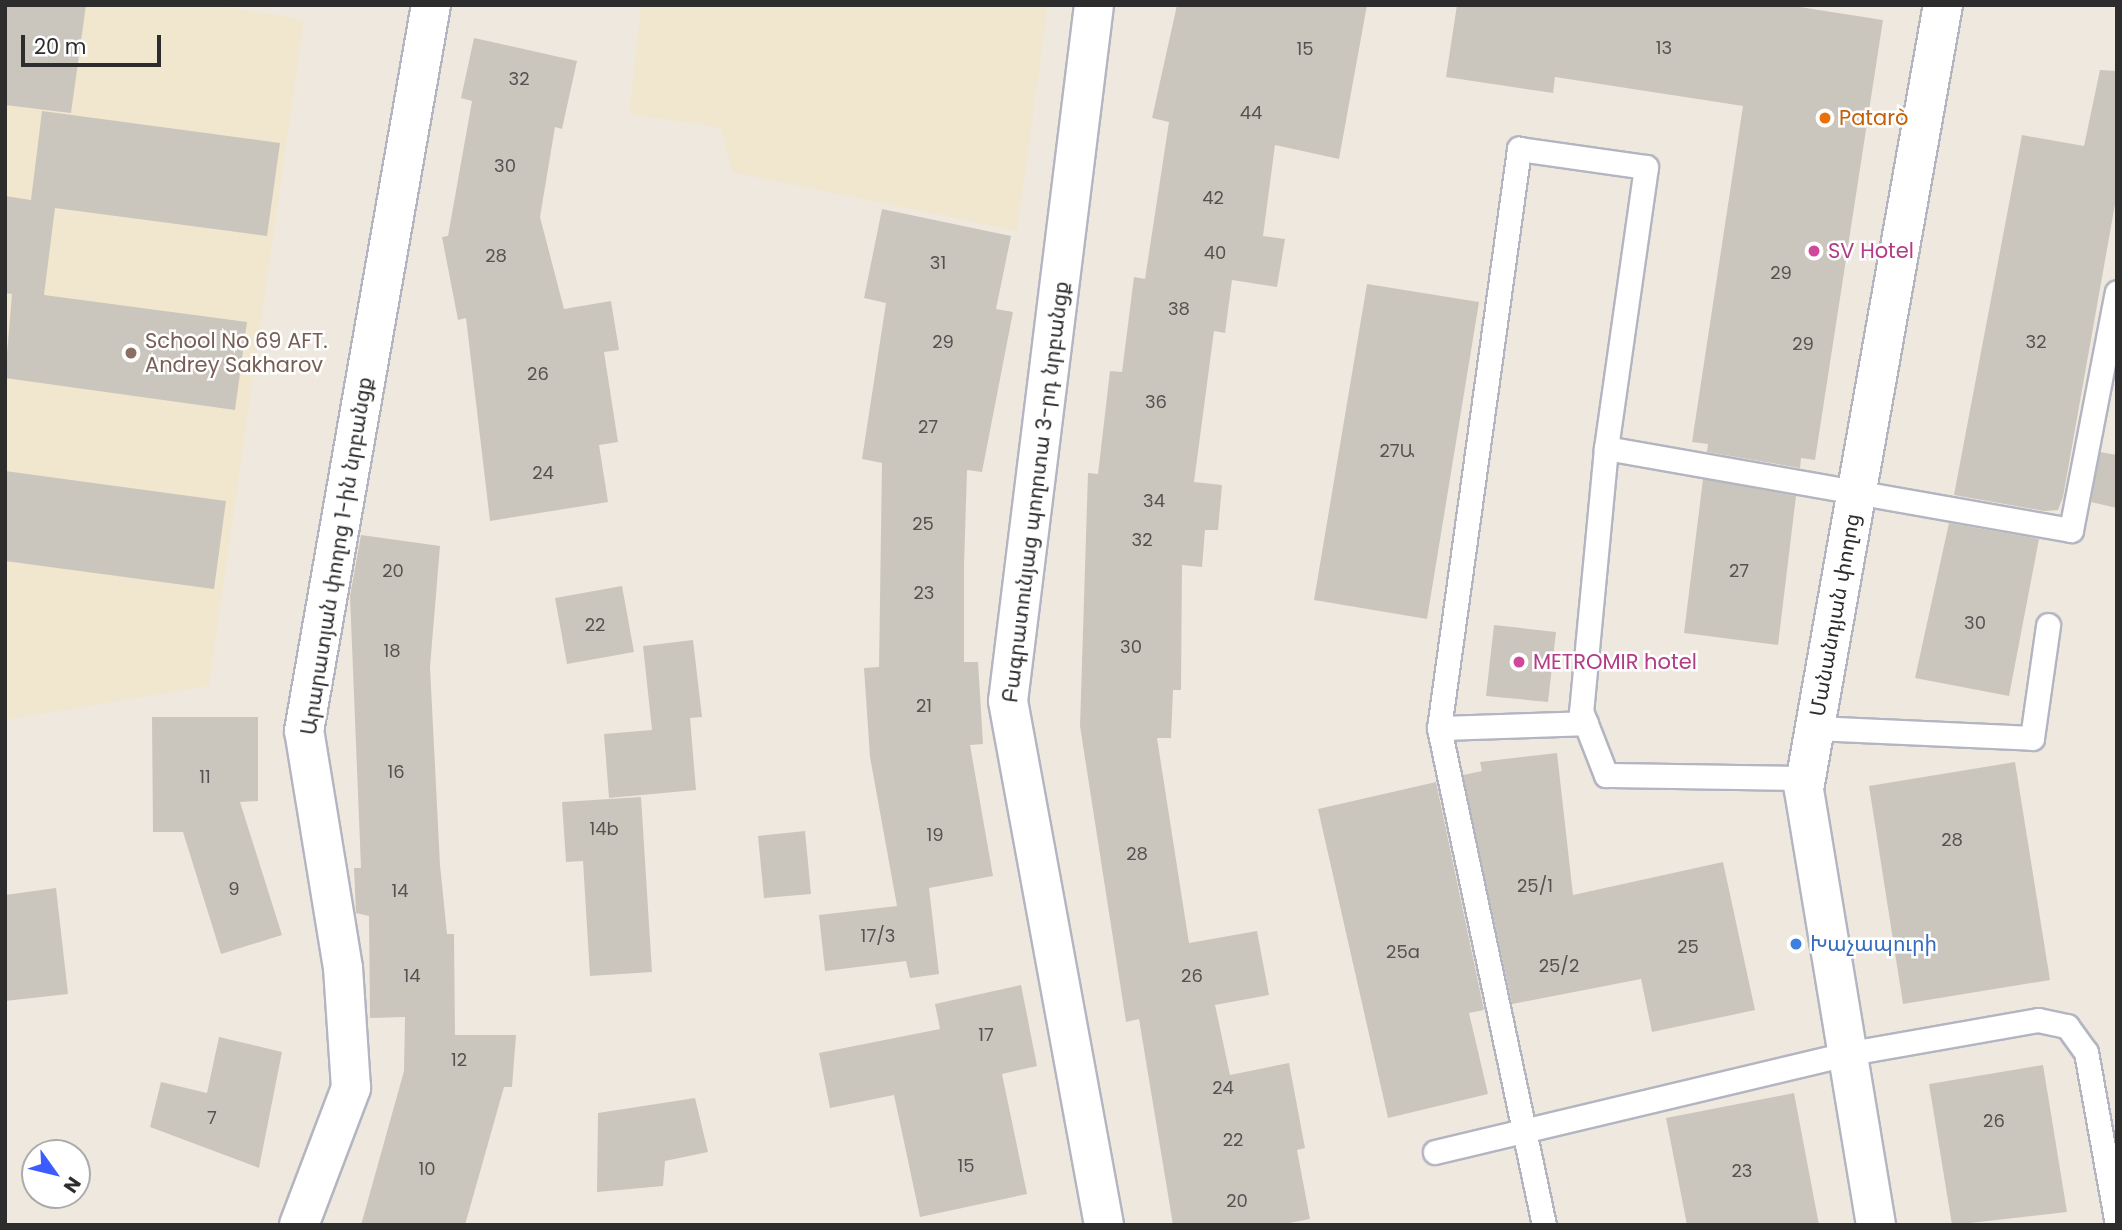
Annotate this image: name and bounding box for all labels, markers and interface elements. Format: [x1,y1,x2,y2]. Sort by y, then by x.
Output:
scale bar [24,21,164,65]
text: 20 m [34,32,87,61]
house number: 13 [1656,37,1672,59]
house number: 15 [1296,38,1314,60]
house number: 32 [509,68,529,90]
house number: 44 [1240,102,1262,124]
place label: Patarò [1839,105,1908,131]
marker: Patarò [1817,110,1833,126]
house number: 30 [494,155,516,177]
house number: 42 [1202,187,1224,209]
place label: SV Hotel [1828,238,1914,264]
house number: 40 [1204,242,1226,264]
marker: SV Hotel [1806,243,1822,259]
house number: 28 [485,245,507,267]
house number: 31 [930,252,946,274]
house number: 29 [1770,262,1792,284]
street label: Բագրատունյաց պողոտա 3-րդ նրբանցք [998,280,1074,704]
house number: 38 [1168,298,1190,320]
place label: School No 69 AFT. Andrey Sakharov [145,328,328,378]
house number: 29 [932,331,954,353]
house number: 32 [2026,331,2046,353]
house number: 29 [1792,333,1814,355]
marker: School No 69 AFT. Andrey Sakharov [123,345,139,361]
house number: 26 [527,363,549,385]
street label: Արարատյան փողոց 1-ին նրբանցք [296,375,378,737]
house number: 36 [1145,391,1167,413]
house number: 27 [918,416,938,438]
house number: 27Ա [1379,440,1415,462]
house number: 24 [532,462,554,484]
house number: 34 [1143,490,1165,512]
street label: Մանանդյան փողոց [1805,511,1865,719]
house number: 25 [912,513,934,535]
house number: 32 [1132,529,1152,551]
house number: 20 [382,560,404,582]
house number: 27 [1729,560,1749,582]
house number: 23 [914,582,934,604]
house number: 30 [1964,612,1986,634]
house number: 22 [585,614,605,636]
house number: 30 [1120,636,1142,658]
house number: 18 [383,640,401,662]
place label: METROMIR hotel [1533,649,1697,675]
marker: METROMIR hotel [1511,654,1527,670]
house number: 21 [916,695,932,717]
house number: 16 [387,761,405,783]
house number: 11 [199,766,211,788]
house number: 14b [589,818,619,840]
house number: 19 [926,824,944,846]
house number: 28 [1941,829,1963,851]
house number: 28 [1126,843,1148,865]
house number: 25/1 [1517,875,1553,897]
house number: 9 [228,878,240,900]
house number: 14 [391,880,409,902]
house number: 17/3 [861,925,895,947]
place label: Խաչապուրի [1810,931,1937,957]
house number: 25 [1677,936,1699,958]
marker: Խաչապուրի [1788,936,1804,952]
house number: 25a [1386,941,1420,963]
house number: 25/2 [1539,955,1579,977]
house number: 14 [403,965,421,987]
house number: 26 [1181,965,1203,987]
house number: 17 [978,1024,994,1046]
house number: 12 [451,1049,467,1071]
house number: 24 [1212,1077,1234,1099]
house number: 7 [207,1107,217,1129]
house number: 26 [1983,1110,2005,1132]
house number: 22 [1223,1129,1243,1151]
north arrow [21,1139,91,1209]
house number: 15 [957,1155,975,1177]
house number: 10 [418,1158,436,1180]
house number: 23 [1732,1160,1752,1182]
text: N [57,1171,87,1198]
house number: 20 [1226,1190,1248,1212]

